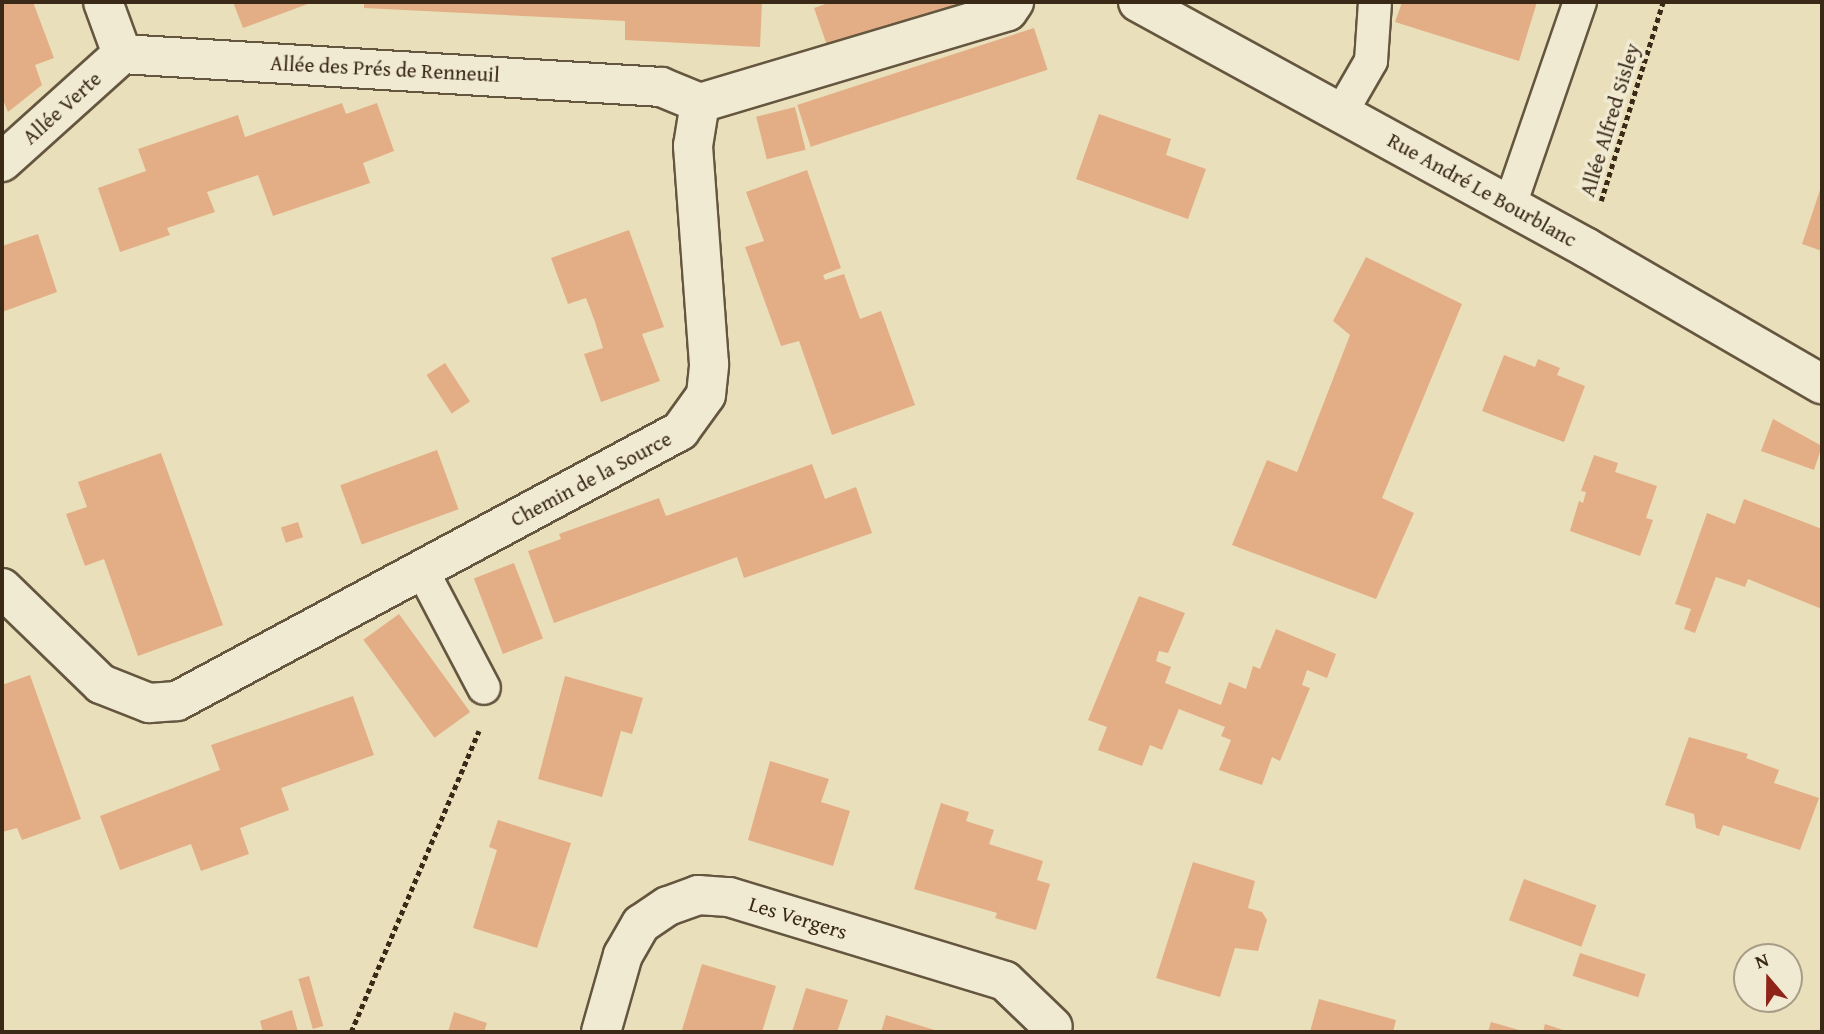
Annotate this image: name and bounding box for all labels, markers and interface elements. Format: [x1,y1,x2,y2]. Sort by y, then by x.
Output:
street label: Allée Alfred Sisley [1575,40,1645,200]
street label: Allée des Prés de Renneuil [270,50,500,88]
street label: Allée Verte [17,66,107,150]
street label: Rue André Le Bourblanc [1383,128,1581,252]
street label: Chemin de la Source [506,426,676,532]
street label: Les Vergers [746,891,850,945]
north arrow [1733,943,1803,1013]
text: N [1751,945,1772,975]

